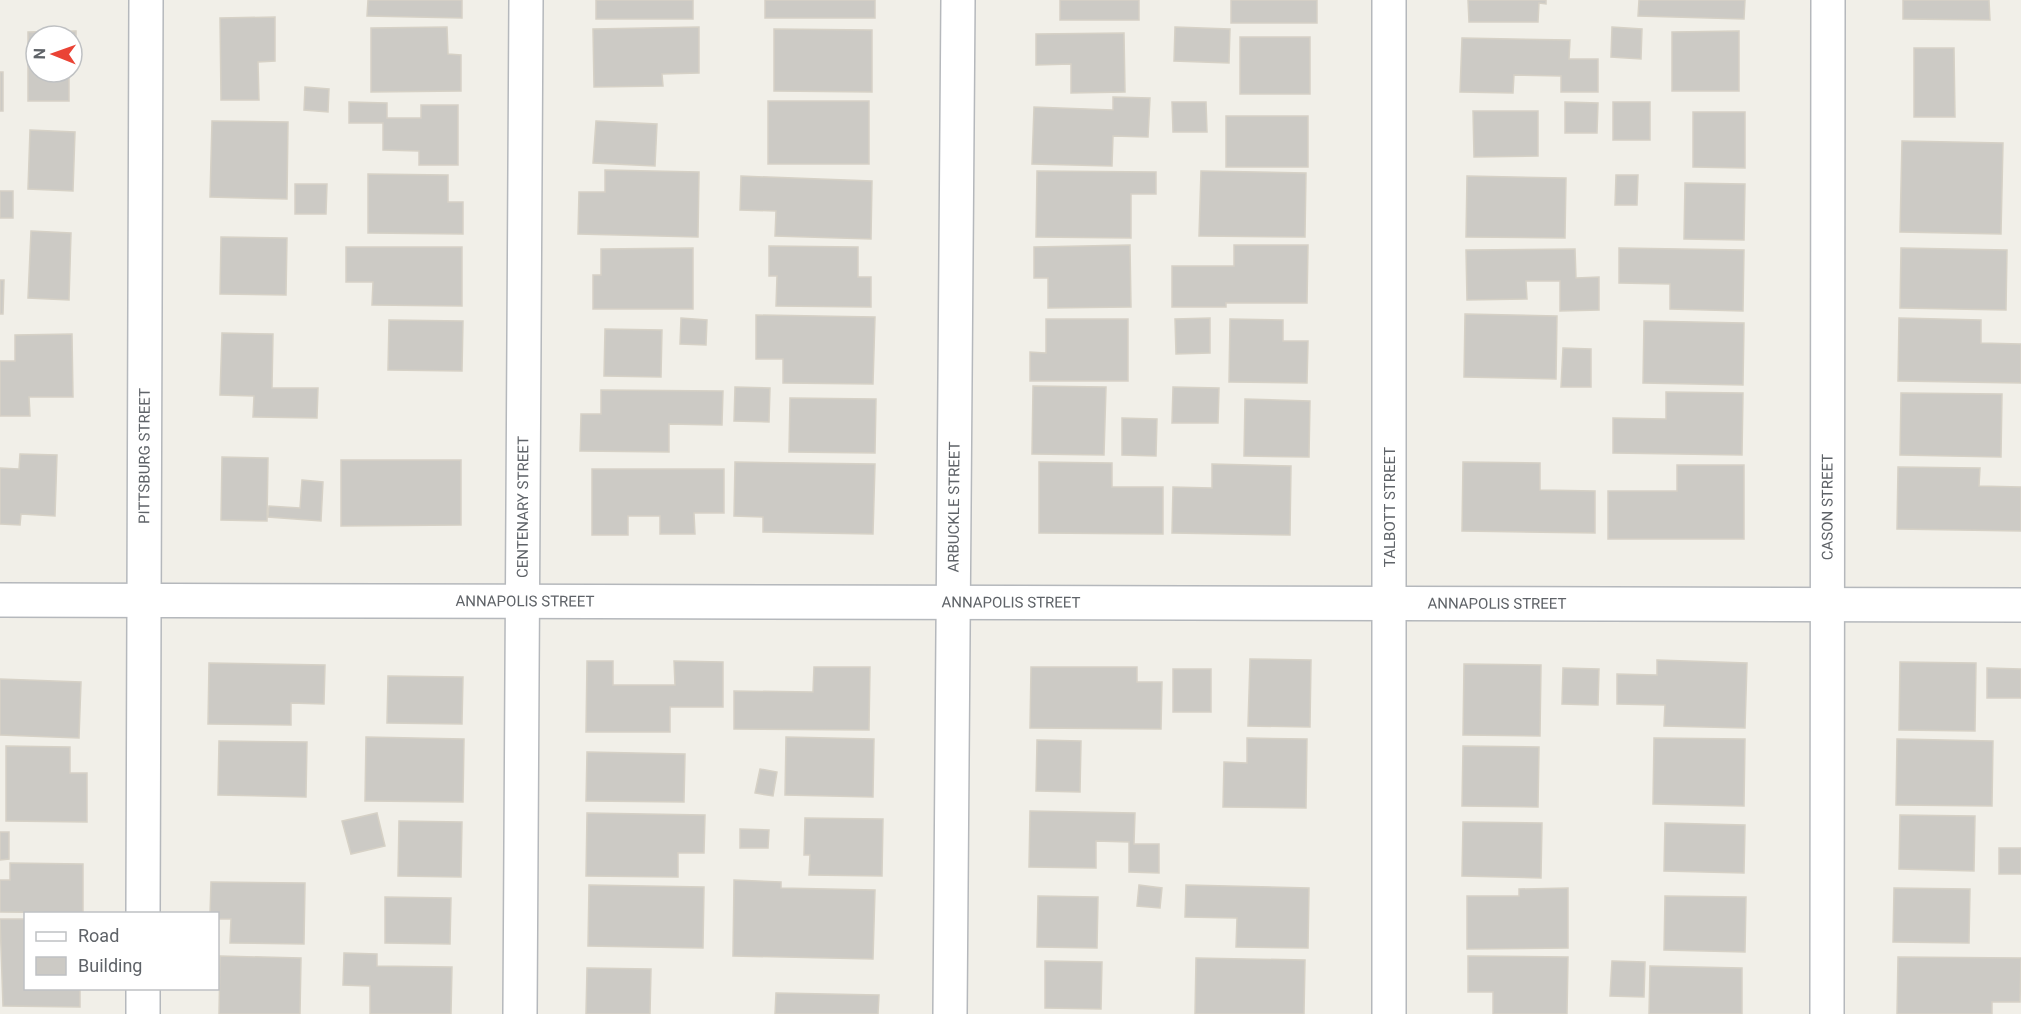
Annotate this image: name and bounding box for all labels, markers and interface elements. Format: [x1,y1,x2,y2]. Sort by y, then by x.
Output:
north arrow [24,24,84,84]
text: N [30,48,49,60]
street label: PITTSBURG STREET [135,388,154,524]
street label: CENTENARY STREET [514,436,532,578]
street label: ARBUCKLE STREET [944,441,964,573]
street label: TALBOTT STREET [1381,447,1399,567]
street label: CASON STREET [1818,454,1837,560]
street label: ANNAPOLIS STREET [455,592,595,610]
street label: ANNAPOLIS STREET [941,593,1081,612]
street label: ANNAPOLIS STREET [1427,595,1567,613]
legend [24,912,219,990]
text: Road [78,925,119,946]
text: Building [78,955,142,976]

